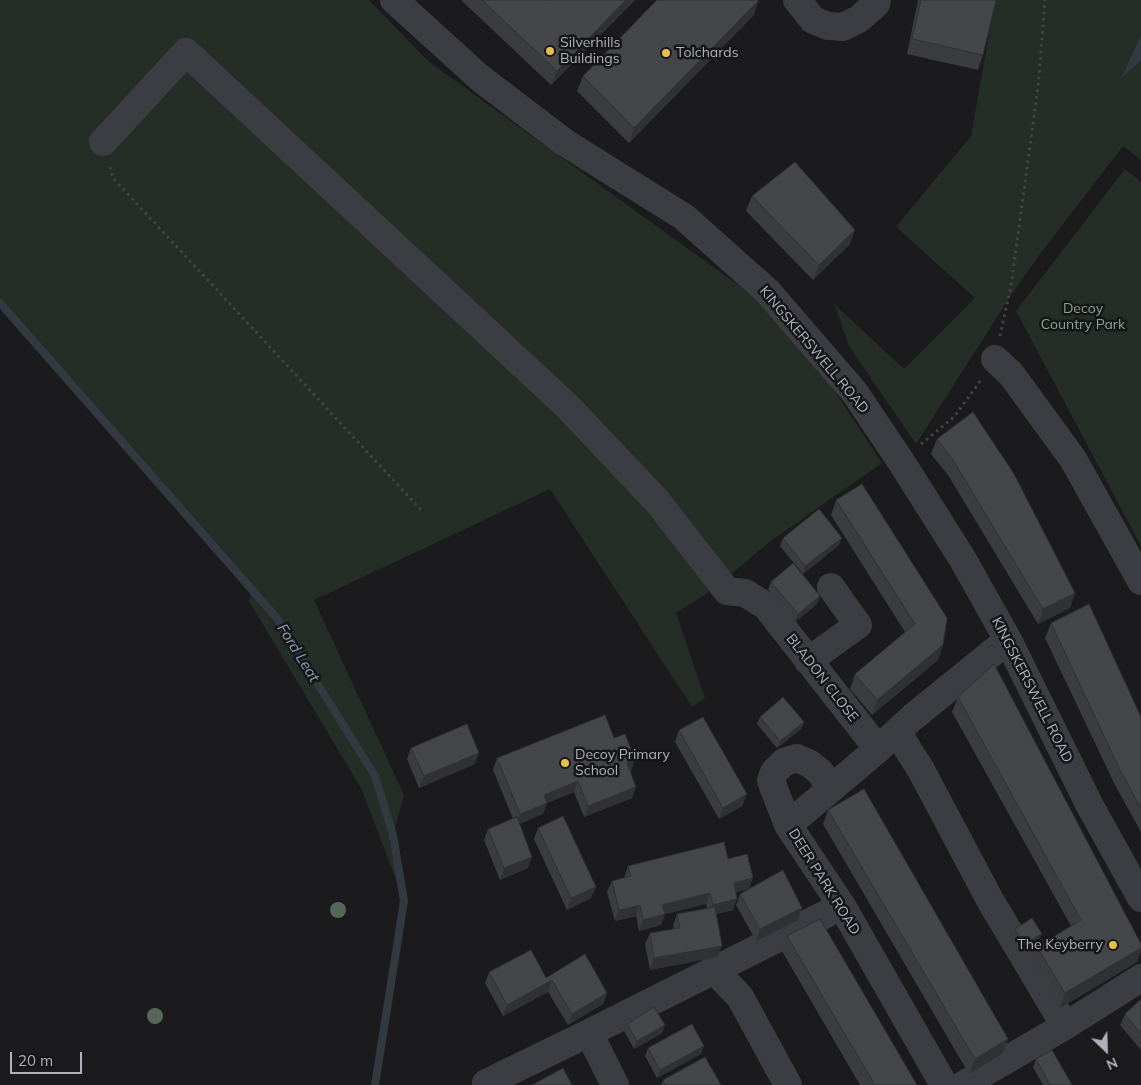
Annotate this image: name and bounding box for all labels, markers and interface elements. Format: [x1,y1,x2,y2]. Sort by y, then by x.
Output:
place label: Silverhills Buildings [560,35,621,68]
marker: Silverhills Buildings [544,45,556,57]
place label: Tolchards [676,45,739,61]
marker: Tolchards [660,47,672,59]
street label: KINGSKERSWELL ROAD [756,283,872,417]
park label: Decoy Country Park [1041,301,1125,334]
street label: KINGSKERSWELL ROAD [988,614,1076,766]
water label: Ford Leat [273,620,323,686]
street label: BLADON CLOSE [782,631,862,725]
place label: Decoy Primary School [575,747,670,780]
marker: Decoy Primary School [559,757,571,769]
street label: DEER PARK ROAD [785,826,863,938]
place label: The Keyberry [1017,937,1103,953]
marker: The Keyberry [1107,939,1119,951]
north arrow [1081,1025,1131,1075]
scale bar [12,1042,85,1074]
text: 20 m [18,1051,53,1070]
text: N [1104,1053,1121,1074]

